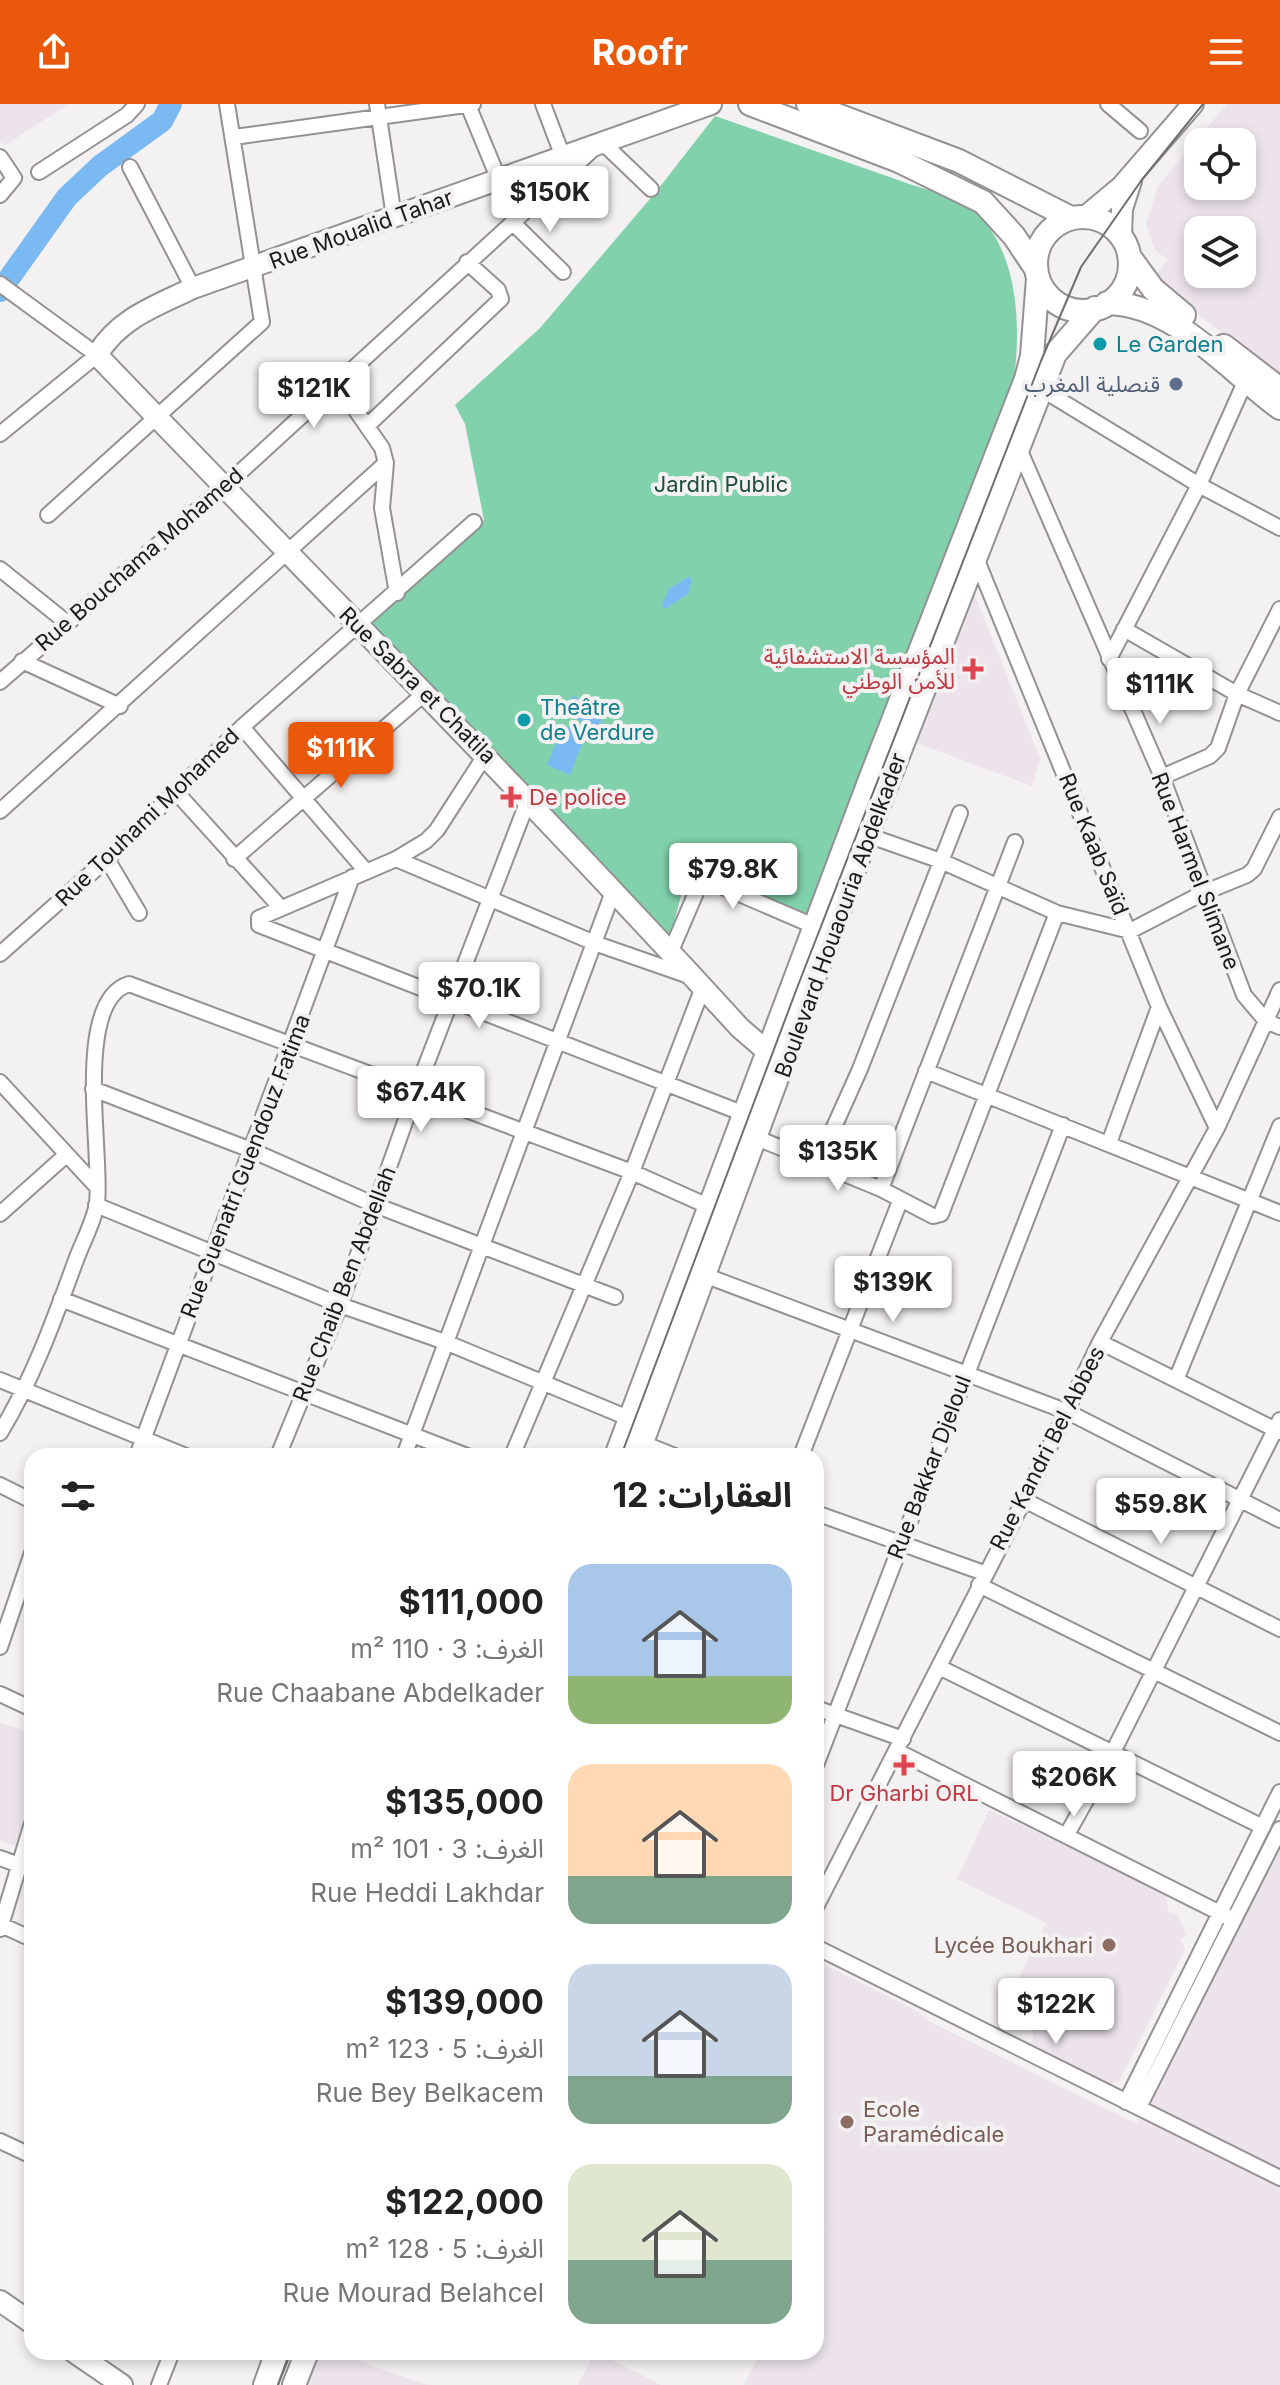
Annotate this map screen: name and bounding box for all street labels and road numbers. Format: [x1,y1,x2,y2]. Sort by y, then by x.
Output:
street label: Rue Moualid Tahar [266,184,456,274]
street label: Rue Bouchama Mohamed [30,462,248,656]
street label: Rue Sabra et Chatila [334,601,502,769]
street label: Rue Touhami Mohamed [50,723,244,911]
street label: Boulevard Houaouria Abdelkader [769,749,911,1081]
street label: Rue Kaab Saïd [1054,769,1134,919]
street label: Rue Harmel Slimane [1146,769,1246,973]
street label: Rue Guenatri Guendouz Fatima [175,1010,315,1322]
street label: Rue Chaib Ben Abdellah [287,1163,401,1405]
street label: Rue Kandri Bel Abbes [984,1342,1110,1554]
street label: Rue Bakkar Djeloul [882,1371,976,1563]

